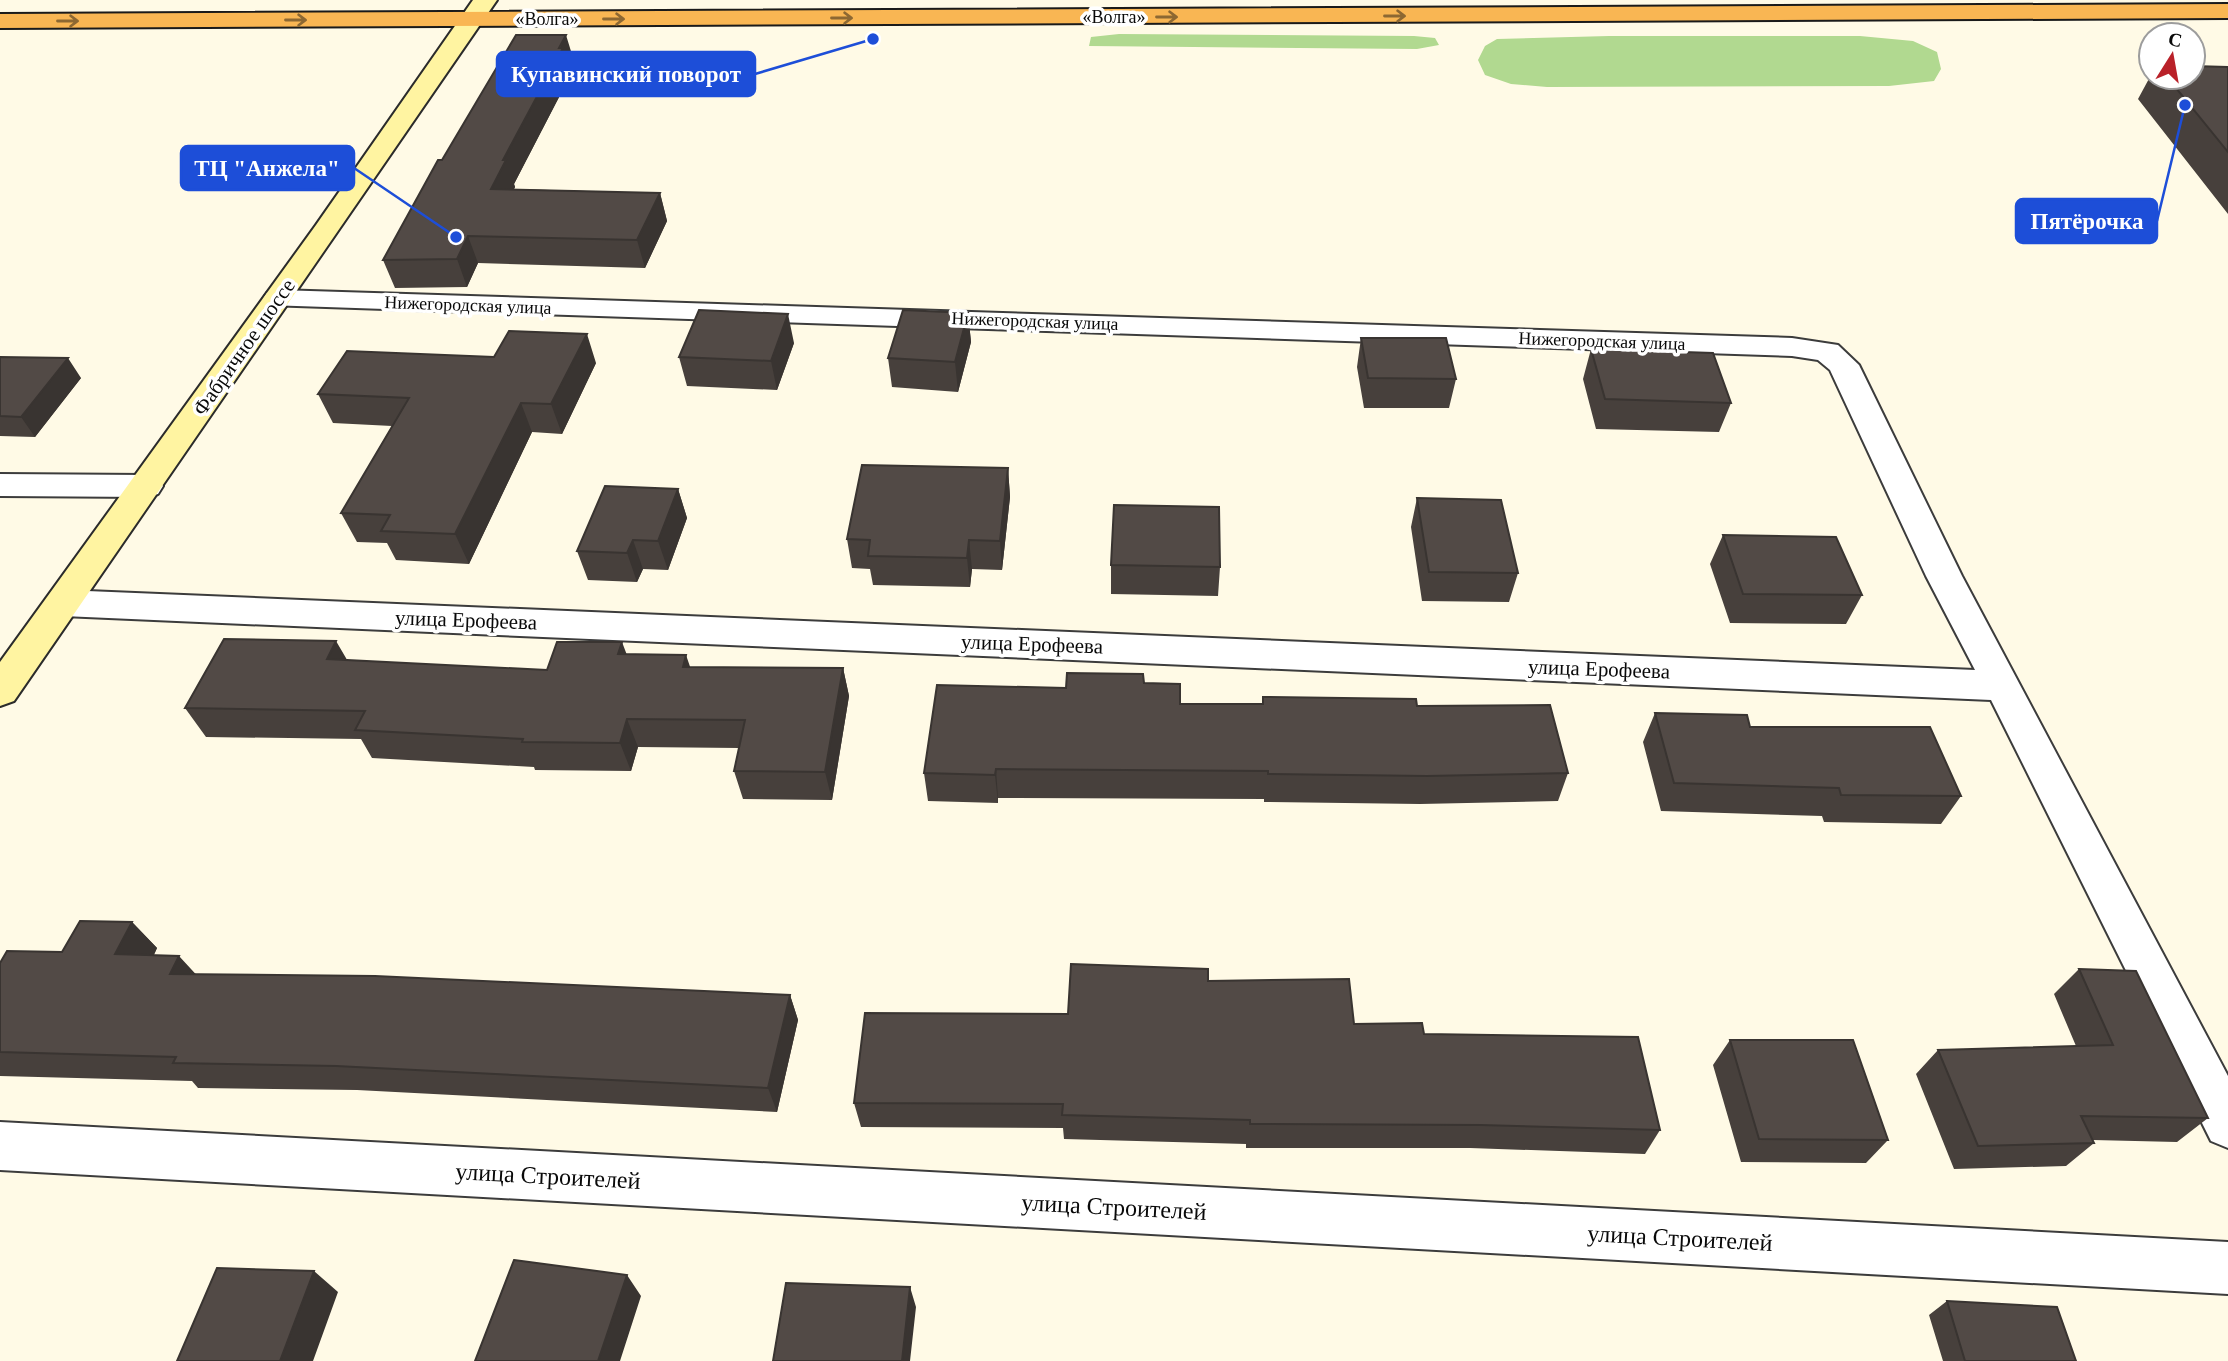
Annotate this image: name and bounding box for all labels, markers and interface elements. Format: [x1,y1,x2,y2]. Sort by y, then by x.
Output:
street label: «Волга» [1082,7,1146,27]
street label: «Волга» [515,9,579,29]
one-way arrow [1383,9,1406,23]
one-way arrow [1155,10,1178,24]
one-way arrow [830,11,853,25]
one-way arrow [602,12,625,26]
one-way arrow [284,13,307,26]
one-way arrow [56,14,79,28]
north arrow [2137,21,2207,91]
text: С [2166,28,2184,51]
callout: Купавинский поворот [497,52,755,96]
text: Купавинский поворот [511,62,742,87]
callout: ТЦ "Анжела" [181,146,354,190]
text: ТЦ "Анжела" [194,156,340,181]
callout: Пятёрочка [2016,199,2157,243]
text: Пятёрочка [2031,209,2144,234]
street label: Фабричное шоссе [188,274,300,420]
street label: Нижегородская улица [384,292,552,318]
street label: Нижегородская улица [951,308,1119,334]
street label: Нижегородская улица [1518,328,1686,354]
street label: улица Ерофеева [395,606,538,634]
street label: улица Ерофеева [961,630,1104,658]
street label: улица Ерофеева [1528,655,1671,683]
street label: улица Строителей [455,1158,641,1194]
street label: улица Строителей [1021,1189,1207,1225]
street label: улица Строителей [1587,1220,1773,1256]

